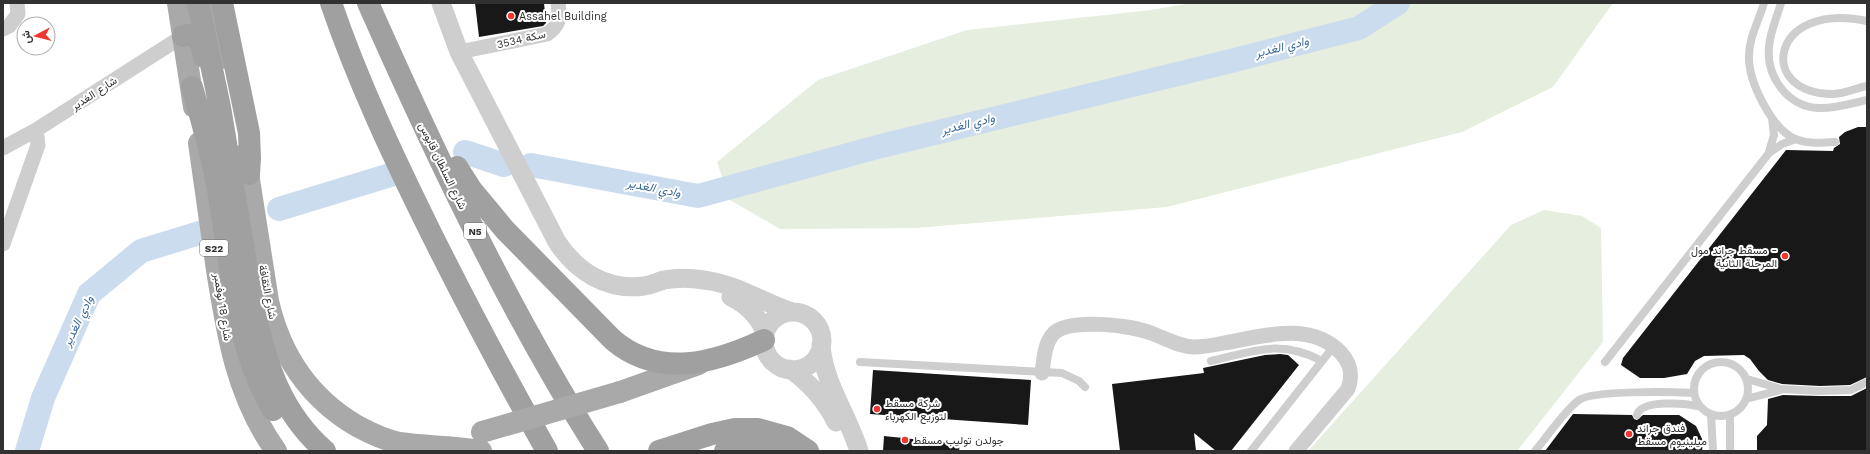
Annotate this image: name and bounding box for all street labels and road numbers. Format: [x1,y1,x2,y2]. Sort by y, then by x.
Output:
street label: سكة 3534 [495,27,547,51]
street label: شارع الغدير [68,74,120,114]
street label: شارع السلطان قابوس [415,121,469,212]
road number: N5 [464,223,486,239]
road number: S22 [200,240,228,256]
street label: شارع الثقافة [255,264,279,321]
street label: شارع 18 نوفمبر [210,271,234,342]

